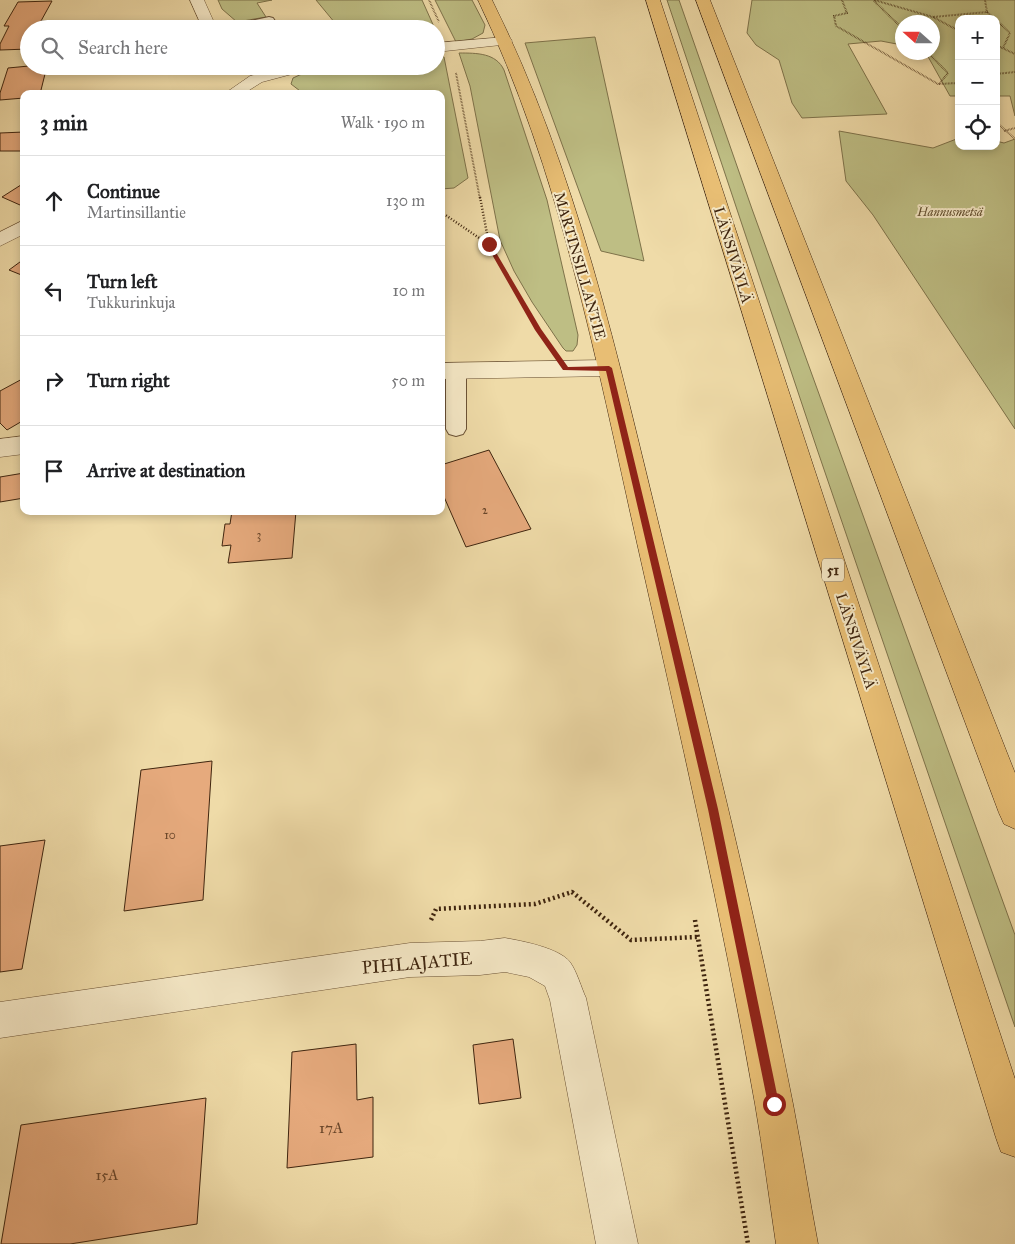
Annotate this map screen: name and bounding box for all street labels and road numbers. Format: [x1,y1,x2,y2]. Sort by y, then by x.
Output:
street label: MARTINSILLANTIE [550,190,610,342]
street label: LÄNSIVÄYLÄ [710,205,756,305]
road number: 51 [822,558,844,582]
street label: LÄNSIVÄYLÄ [832,591,880,691]
street label: PIHLAJATIE [361,947,473,980]

